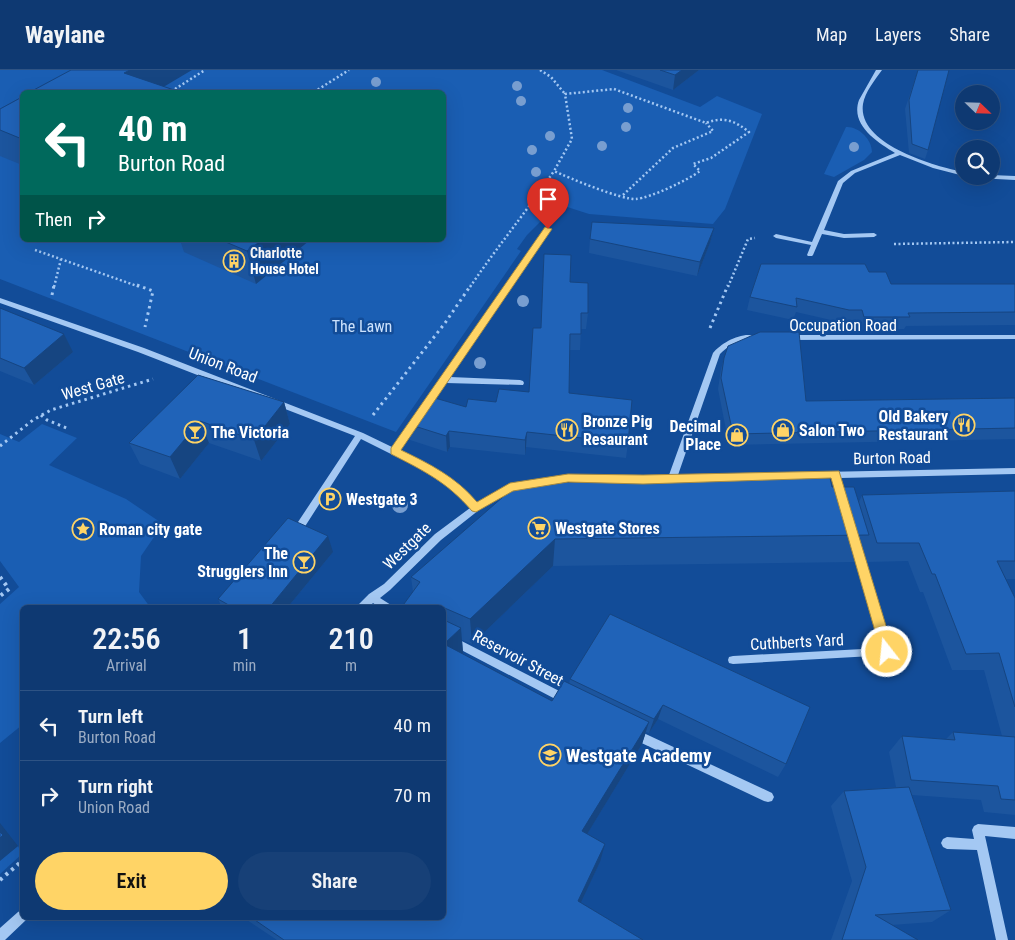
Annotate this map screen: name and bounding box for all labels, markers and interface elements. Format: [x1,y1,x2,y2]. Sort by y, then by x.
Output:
text: Waylane [25,21,105,49]
text: Map [816,24,847,45]
text: Layers [875,24,922,45]
text: Share [950,24,990,45]
north arrow [955,85,1000,130]
map controls [955,85,1000,185]
text: 40 m [118,109,187,150]
icon: left [35,110,100,175]
button: search [955,140,1000,185]
text: Burton Road [118,151,225,176]
pin [527,178,569,229]
icon: arrive [534,185,562,213]
icon: right [82,205,110,233]
text: Then [35,208,72,231]
place label: Charlotte House Hotel [250,245,319,277]
building icon: Charlotte House Hotel [222,249,246,273]
street label: Occupation Road [789,316,897,335]
park label: The Lawn [332,317,392,336]
street label: Union Road [186,343,260,387]
street label: West Gate [59,368,127,404]
place label: Old Bakery Restaurant [878,407,948,444]
place label: Bronze Pig Resaurant [583,412,652,449]
restaurant icon: Old Bakery Restaurant [952,413,976,437]
place label: Decimal Place [669,417,721,454]
restaurant icon: Bronze Pig Resaurant [555,418,579,442]
shop icon: Salon Two [771,418,795,442]
bar icon: The Victoria [183,420,207,444]
place label: Salon Two [799,421,865,440]
place label: The Victoria [211,423,289,442]
shop icon: Decimal Place [725,423,749,447]
street label: Burton Road [853,448,931,468]
parking icon: Westgate 3 [318,487,342,511]
place label: Westgate 3 [346,490,418,509]
supermarket icon: Westgate Stores [527,516,551,540]
place icon: Roman city gate [71,517,95,541]
street label: Westgate [379,519,435,573]
place label: Westgate Stores [555,519,660,538]
place label: Roman city gate [99,520,202,539]
place label: The Strugglers Inn [197,544,288,581]
bar icon: The Strugglers Inn [292,550,316,574]
text: 22:56 [92,621,161,656]
text: 1 [237,621,252,656]
text: 210 [328,621,374,656]
position arrow [860,625,912,677]
street label: Reservoir Street [469,626,567,690]
street label: Cuthberts Yard [750,630,844,654]
text: Arrival [106,656,147,675]
text: min [233,656,256,675]
text: m [345,656,357,675]
text: Turn left [78,705,143,728]
icon: left [35,712,63,740]
text: 40 m [394,714,431,737]
text: Burton Road [78,728,156,747]
school or university icon: Westgate Academy [538,743,562,767]
place label: Westgate Academy [566,744,712,767]
text: Turn right [78,775,153,798]
icon: right [35,782,63,810]
text: 70 m [394,784,431,807]
text: Union Road [78,798,150,817]
button: Exit [35,852,228,910]
button: Share [238,852,431,910]

